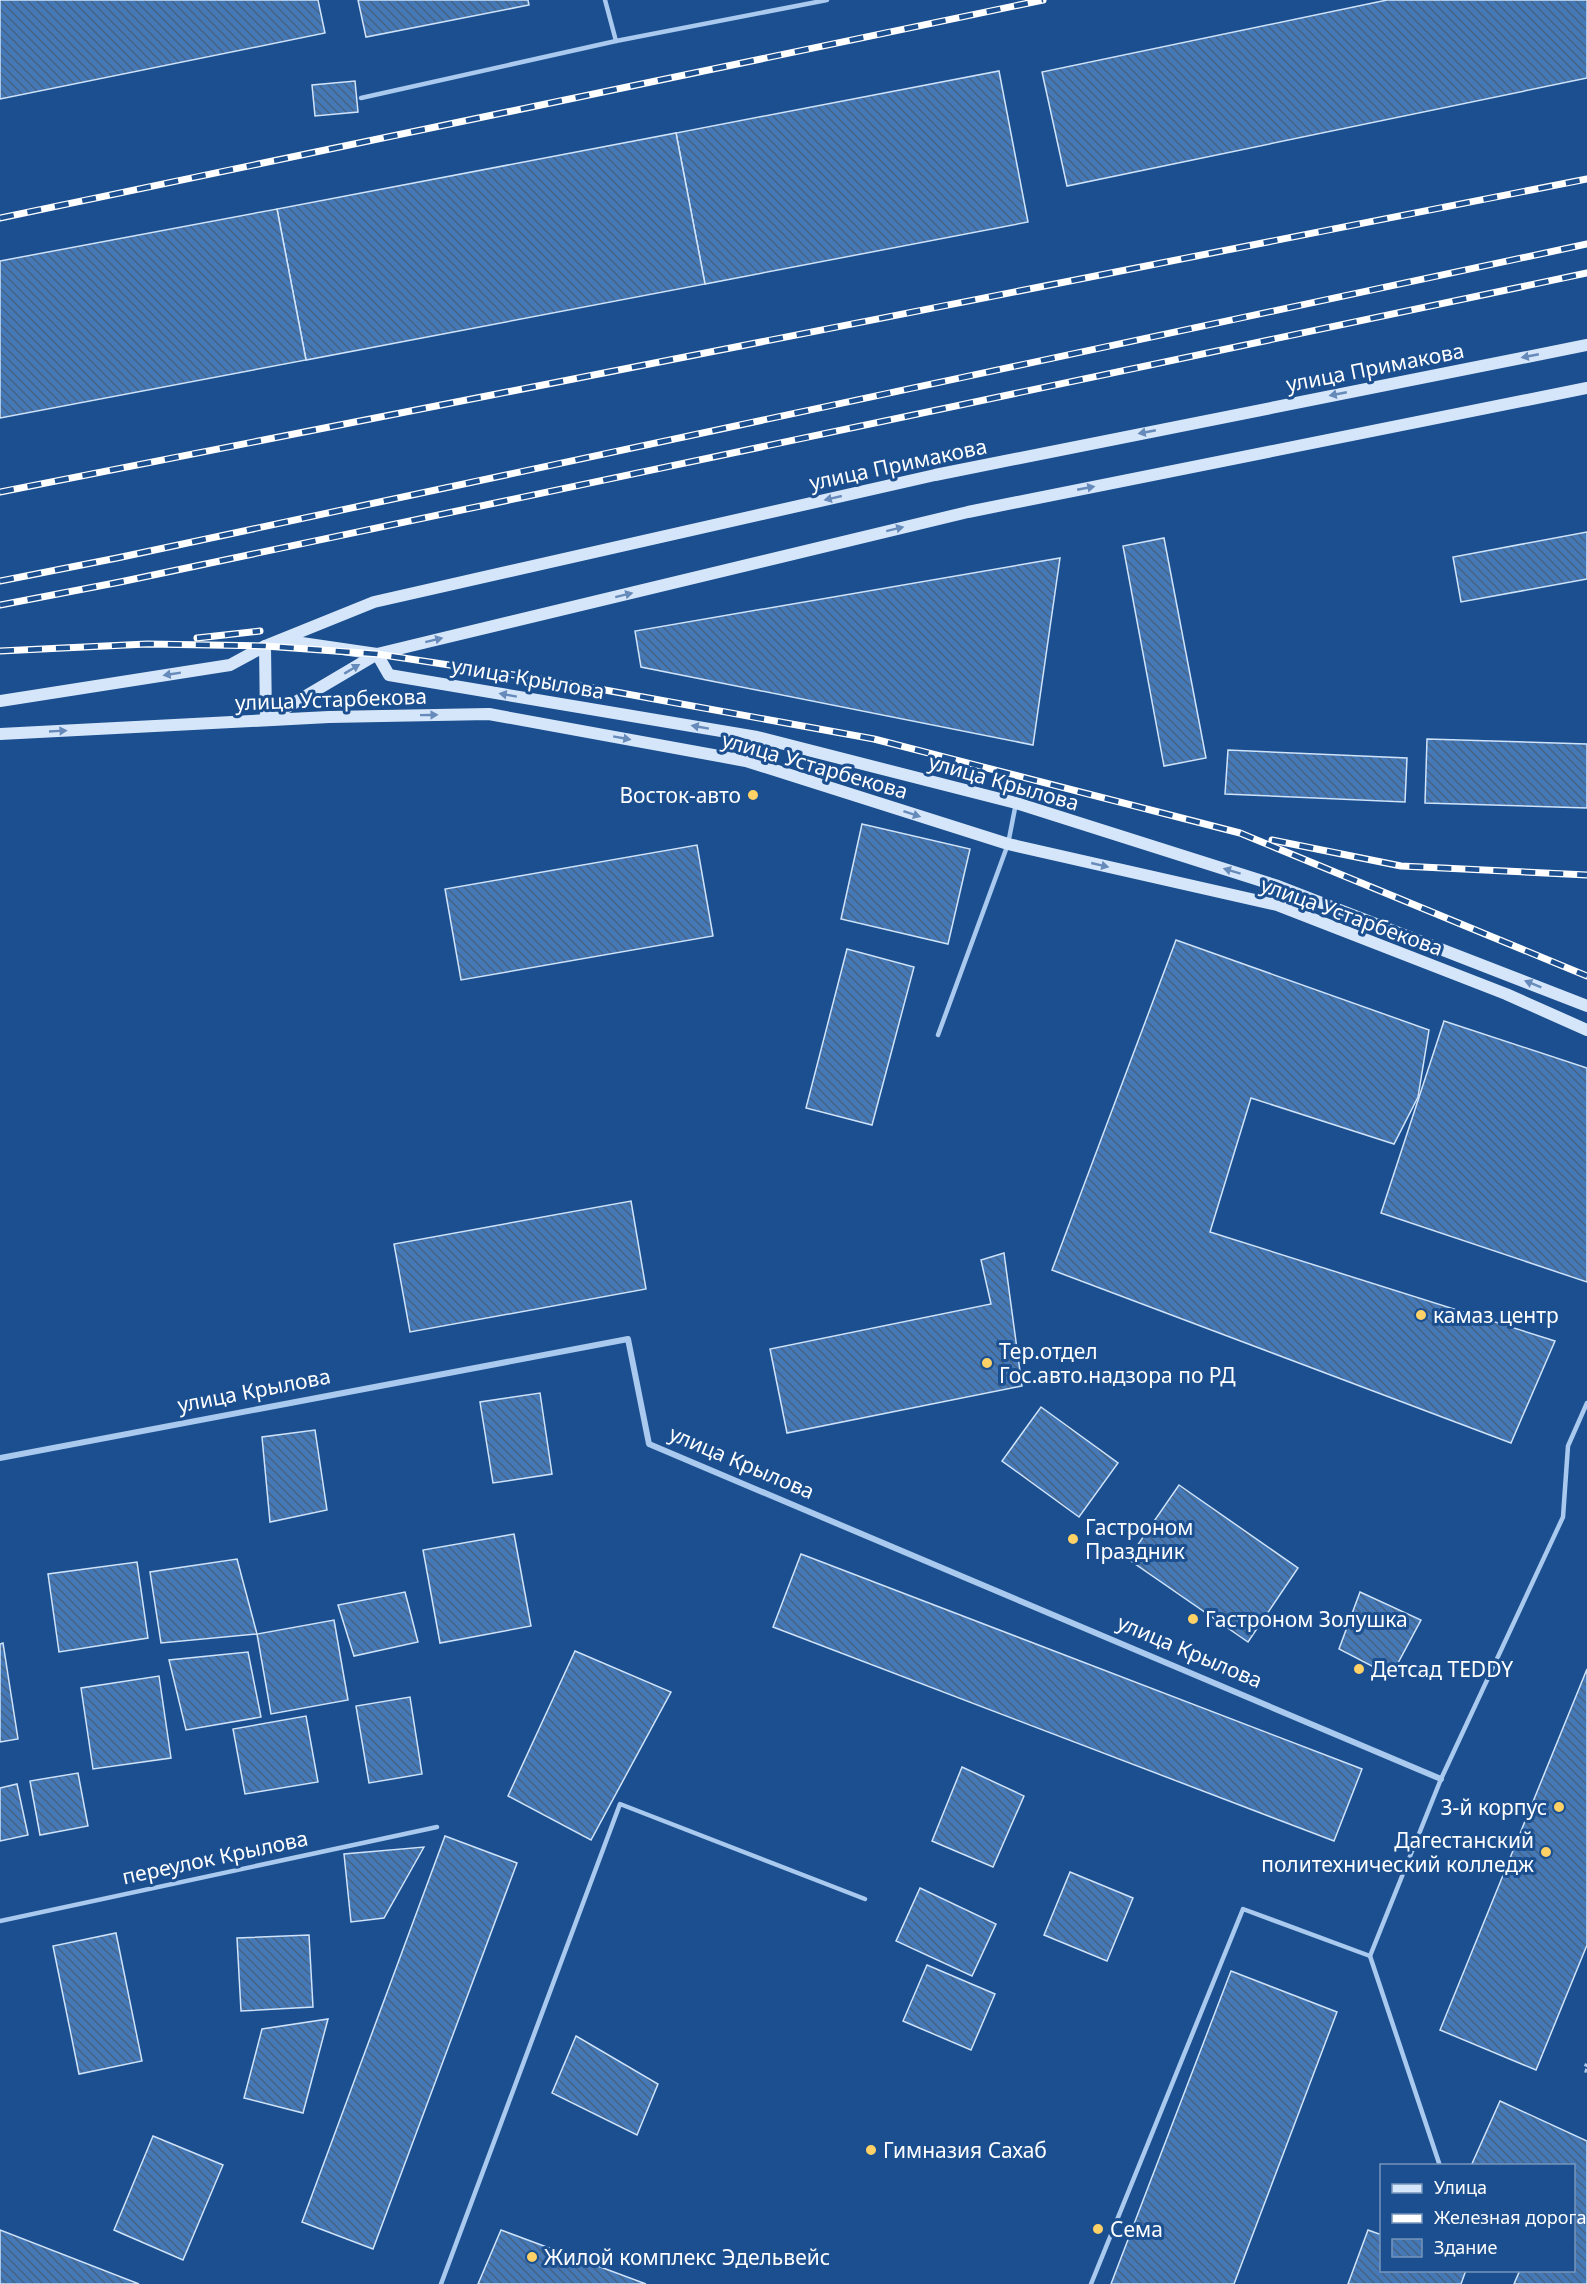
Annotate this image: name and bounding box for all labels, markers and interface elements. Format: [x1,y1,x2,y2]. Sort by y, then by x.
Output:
street label: улица Примакова [1284,336,1466,398]
one-way arrow [1520,352,1539,361]
one-way arrow [1329,390,1348,399]
one-way arrow [1137,428,1156,437]
street label: улица Примакова [807,432,989,496]
one-way arrow [1076,483,1095,492]
one-way arrow [823,494,842,503]
one-way arrow [886,524,904,534]
one-way arrow [615,589,633,599]
one-way arrow [425,635,444,645]
street label: улица Крылова [449,651,607,705]
one-way arrow [344,664,361,674]
one-way arrow [163,669,182,678]
street label: улица Устарбекова [235,682,427,716]
one-way arrow [498,690,517,699]
one-way arrow [420,710,439,720]
one-way arrow [690,723,709,732]
street label: улица Устарбекова [719,725,911,805]
one-way arrow [49,726,68,735]
one-way arrow [613,734,632,743]
street label: улица Крылова [926,747,1082,817]
place label: Восток-авто [619,781,741,809]
marker: Восток-авто [746,788,760,802]
one-way arrow [903,810,921,819]
one-way arrow [1091,861,1110,870]
one-way arrow [1223,866,1241,876]
street label: улица Устарбекова [1257,870,1447,962]
one-way arrow [1523,979,1541,989]
place label: камаз центр [1433,1301,1559,1329]
marker: камаз центр [1414,1308,1428,1322]
place label: Тер.отдел Гос.авто.надзора по РД [999,1337,1236,1389]
marker: Тер.отдел Гос.авто.надзора по РД [980,1356,994,1370]
street label: улица Крылова [175,1361,333,1419]
street label: улица Крылова [665,1419,819,1505]
place label: Гастроном Праздник [1085,1513,1193,1565]
marker: Гастроном Праздник [1066,1532,1080,1546]
place label: Гастроном Золушка [1205,1605,1408,1633]
street label: улица Крылова [1113,1608,1267,1694]
marker: Гастроном Золушка [1186,1612,1200,1626]
place label: Детсад TEDDY [1371,1655,1513,1683]
marker: Детсад TEDDY [1352,1662,1366,1676]
place label: 3-й корпус [1441,1793,1547,1821]
marker: 3-й корпус [1552,1800,1566,1814]
street label: переулок Крылова [120,1824,310,1890]
place label: Дагестанский политехнический колледж [1261,1826,1534,1878]
marker: Дагестанский политехнический колледж [1539,1845,1553,1859]
place label: Гимназия Сахаб [883,2136,1047,2164]
marker: Гимназия Сахаб [864,2143,878,2157]
legend [1380,2164,1575,2272]
text: Улица [1434,2175,1487,2199]
text: Железная дорога [1434,2205,1586,2229]
place label: Сема [1110,2215,1163,2243]
marker: Сема [1091,2222,1105,2236]
text: Здание [1434,2235,1498,2259]
place label: Жилой комплекс Эдельвейс [544,2243,830,2271]
marker: Жилой комплекс Эдельвейс [525,2250,539,2264]

